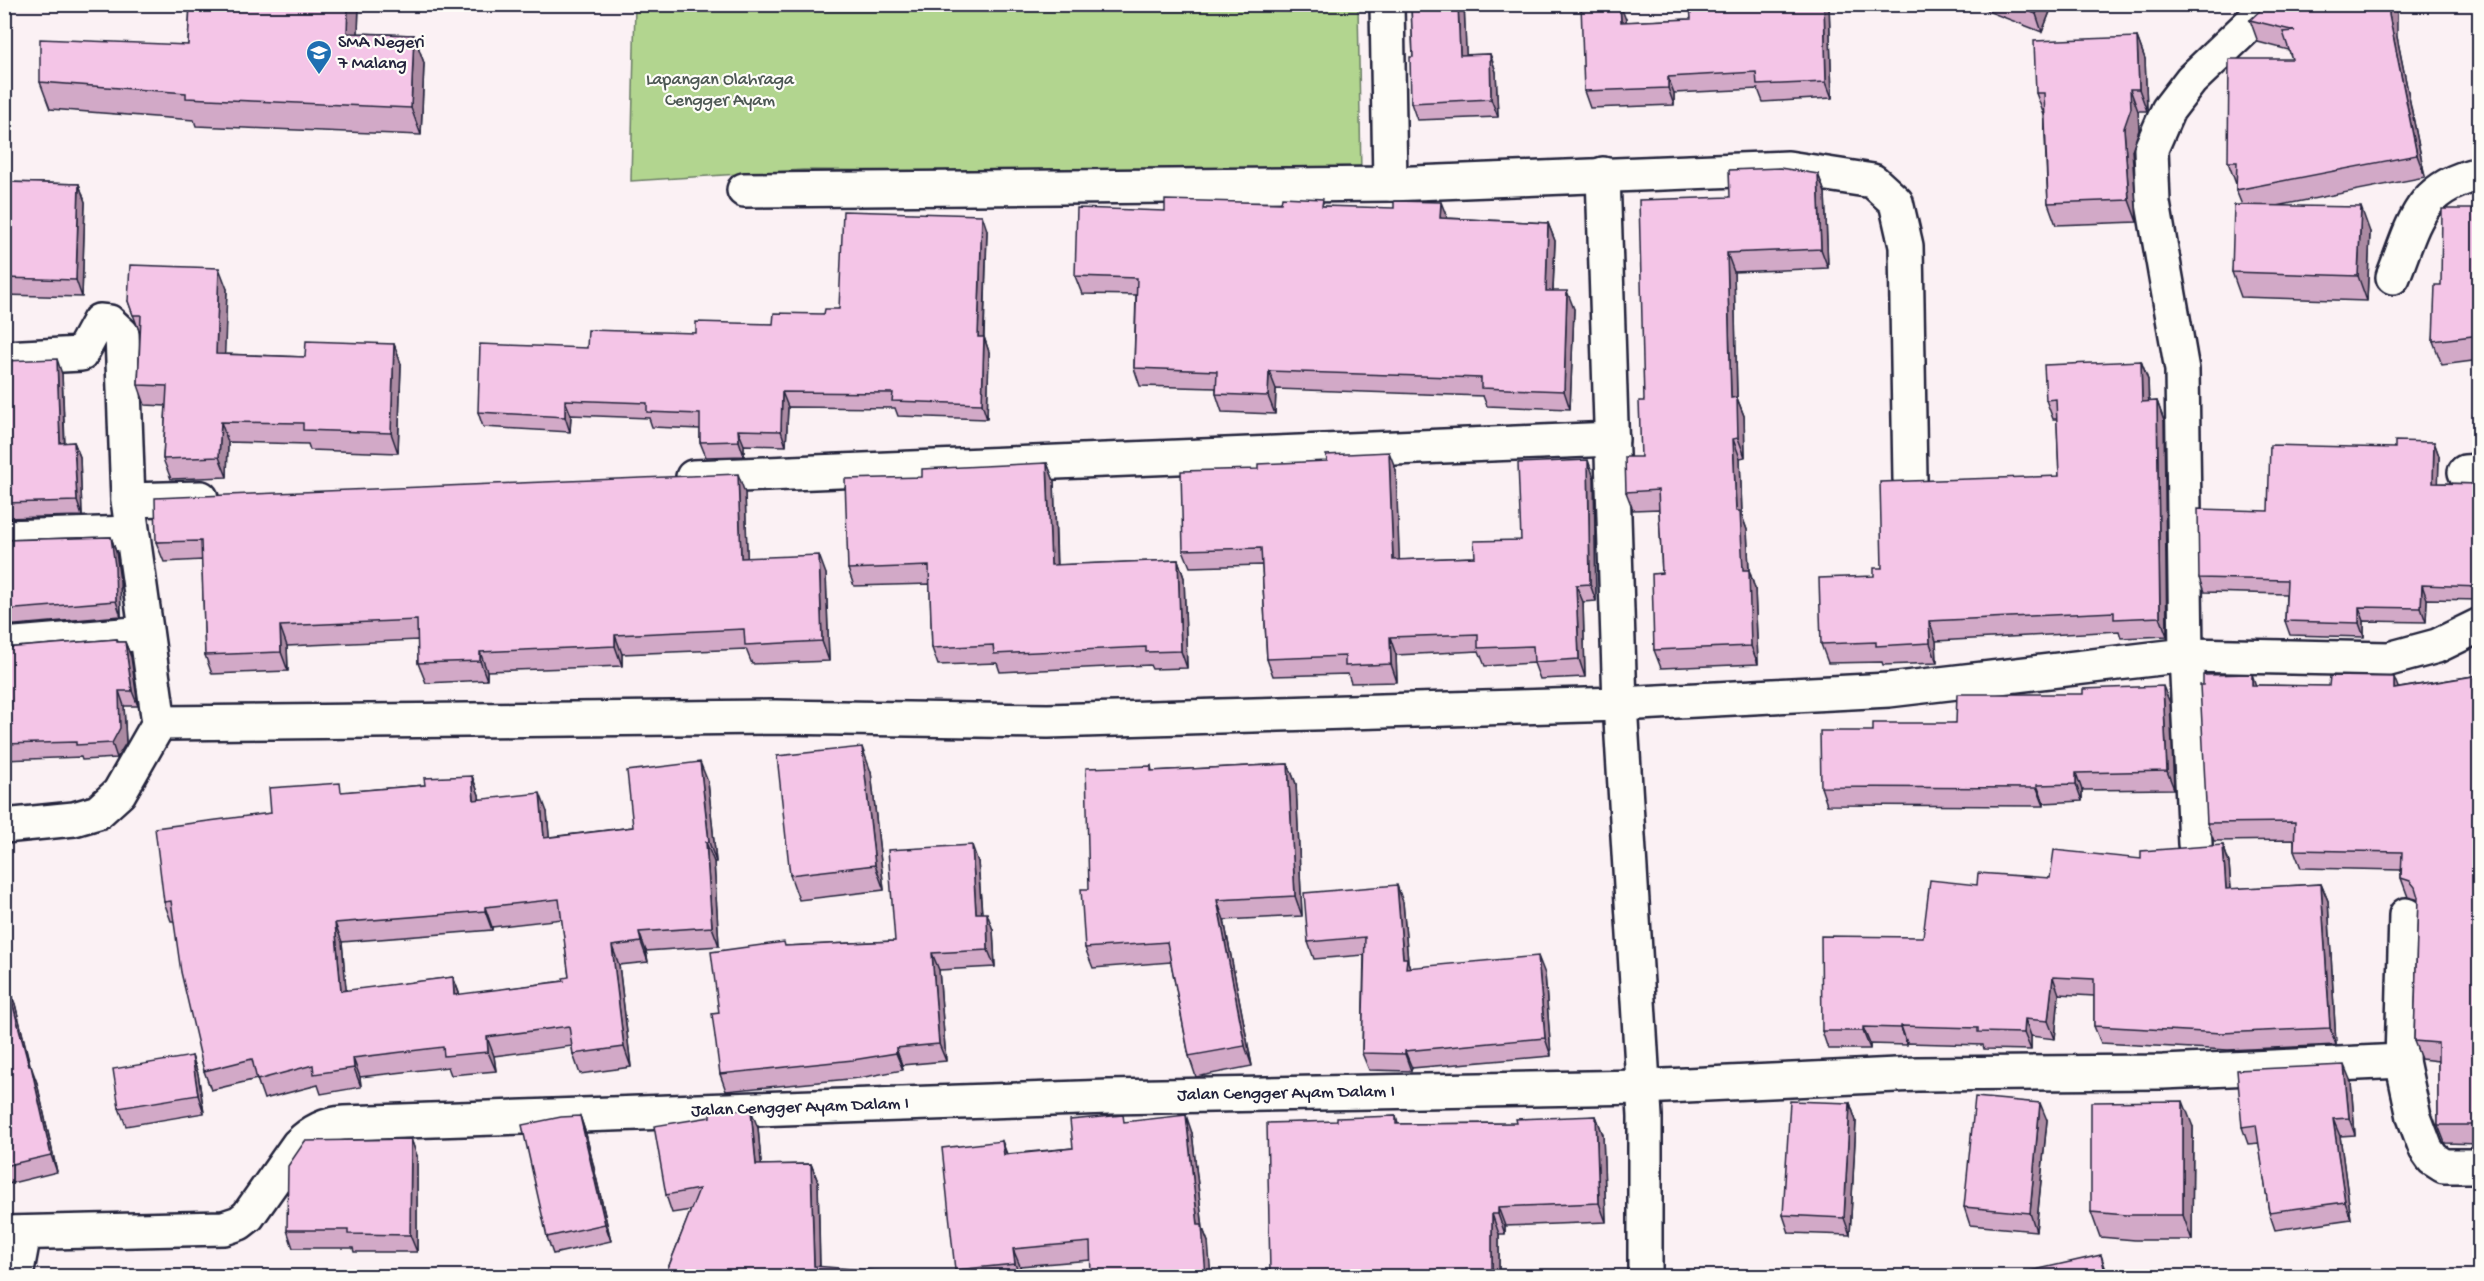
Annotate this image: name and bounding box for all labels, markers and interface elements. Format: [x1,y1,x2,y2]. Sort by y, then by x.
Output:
place label: SMA Negeri 7 Malang [337,33,425,75]
school or university icon: SMA Negeri 7 Malang [304,38,334,76]
park label: Lapangan Olahraga Cengger Ayam [646,70,795,112]
street label: Jalan Cengger Ayam Dalam I [1177,1082,1395,1106]
street label: Jalan Cengger Ayam Dalam I [691,1094,909,1122]

